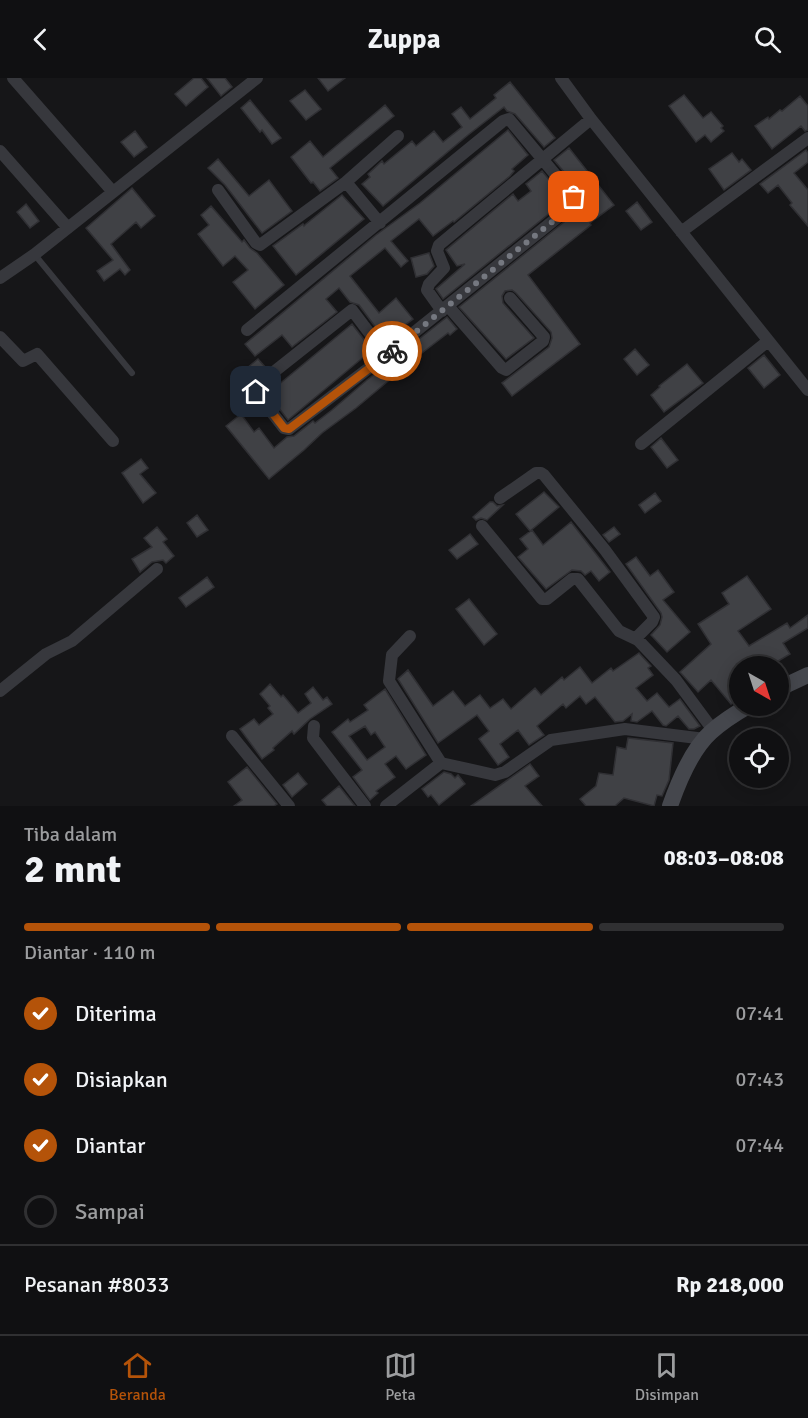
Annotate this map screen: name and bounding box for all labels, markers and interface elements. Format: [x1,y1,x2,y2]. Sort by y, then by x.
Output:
icon: back [24,23,57,56]
text: Zuppa [368,23,440,56]
icon: search [751,23,784,56]
pin [548,171,599,222]
icon: bag [557,180,590,213]
courier [362,321,422,381]
icon: bike [376,335,409,368]
pin [230,366,281,417]
icon: home [239,375,272,408]
north arrow [729,656,789,716]
map controls [729,656,789,788]
button: locate [729,728,789,788]
text: Tiba dalam [24,822,117,847]
text: 08:03–08:08 [664,844,784,871]
text: 2 mnt [24,845,121,893]
text: Diantar · 110 m [24,940,156,965]
icon: check [24,997,57,1030]
text: Diterima [75,1000,157,1027]
text: 07:41 [735,1001,784,1026]
icon: check [24,1063,57,1096]
text: Disiapkan [75,1066,168,1093]
text: 07:43 [735,1067,784,1092]
icon: check [24,1129,57,1162]
text: Diantar [75,1132,145,1159]
text: 07:44 [735,1133,784,1158]
text: Sampai [75,1198,145,1225]
text: Pesanan #8033 [24,1271,169,1298]
text: Rp 218,000 [676,1271,784,1298]
tab: Beranda [109,1349,166,1405]
tab: Peta [384,1349,417,1405]
tab: Disimpan [635,1349,699,1405]

